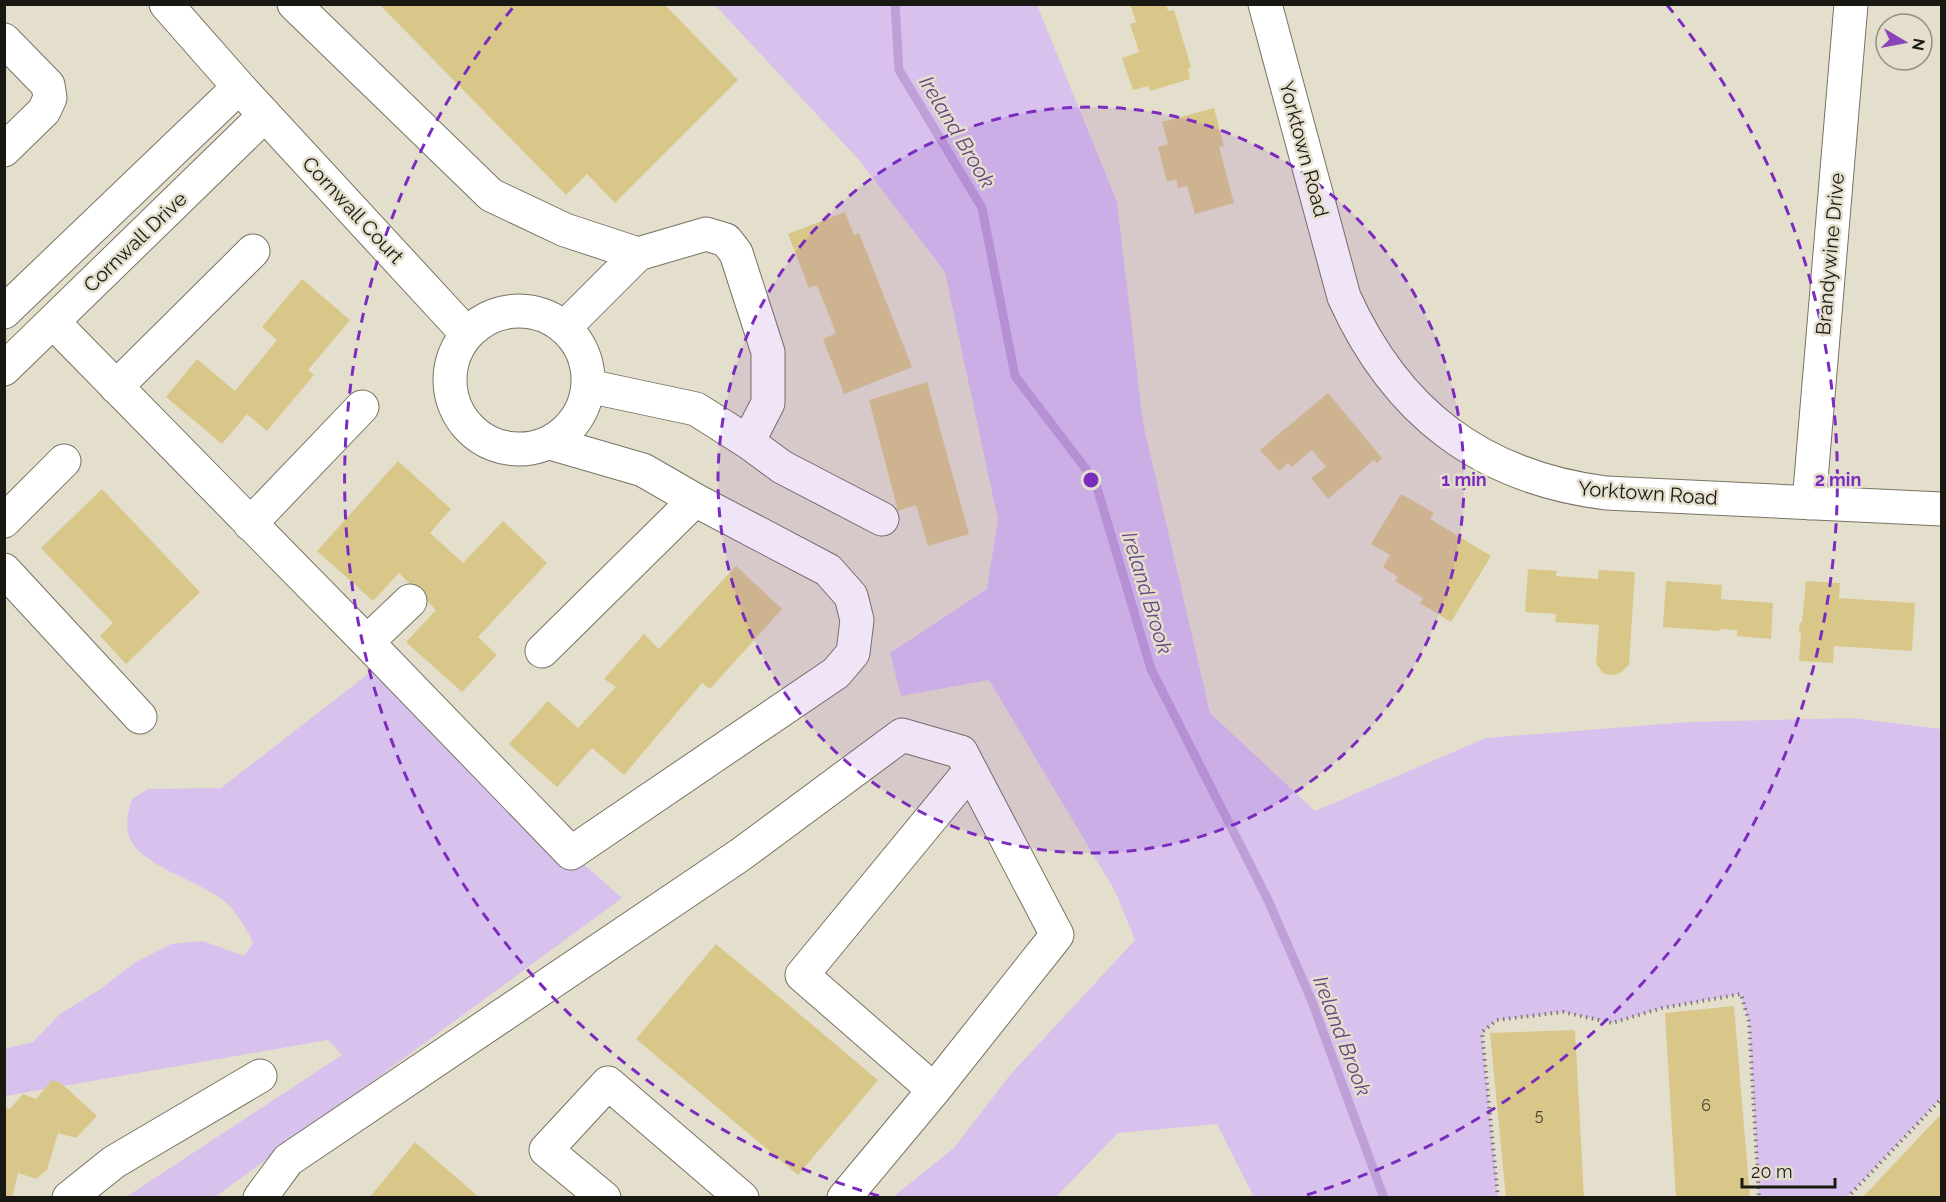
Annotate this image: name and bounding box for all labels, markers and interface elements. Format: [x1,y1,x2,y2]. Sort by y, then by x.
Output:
north arrow [1874,12,1934,72]
text: N [1908,37,1929,52]
water label: Ireland Brook [914,71,1001,192]
street label: Yorktown Road [1274,78,1334,220]
street label: Cornwall Court [297,152,409,269]
street label: Brandywine Drive [1811,172,1849,336]
street label: Cornwall Drive [78,187,192,297]
text: 1 min [1441,469,1487,490]
text: 2 min [1815,469,1861,490]
centre of rings [1081,470,1101,490]
street label: Yorktown Road [1577,476,1719,510]
water label: Ireland Brook [1117,529,1178,657]
water label: Ireland Brook [1308,972,1377,1099]
house number: 6 [1701,1096,1711,1115]
house number: 5 [1535,1106,1544,1125]
scale bar [1742,1151,1835,1189]
text: 20 m [1751,1161,1793,1182]

